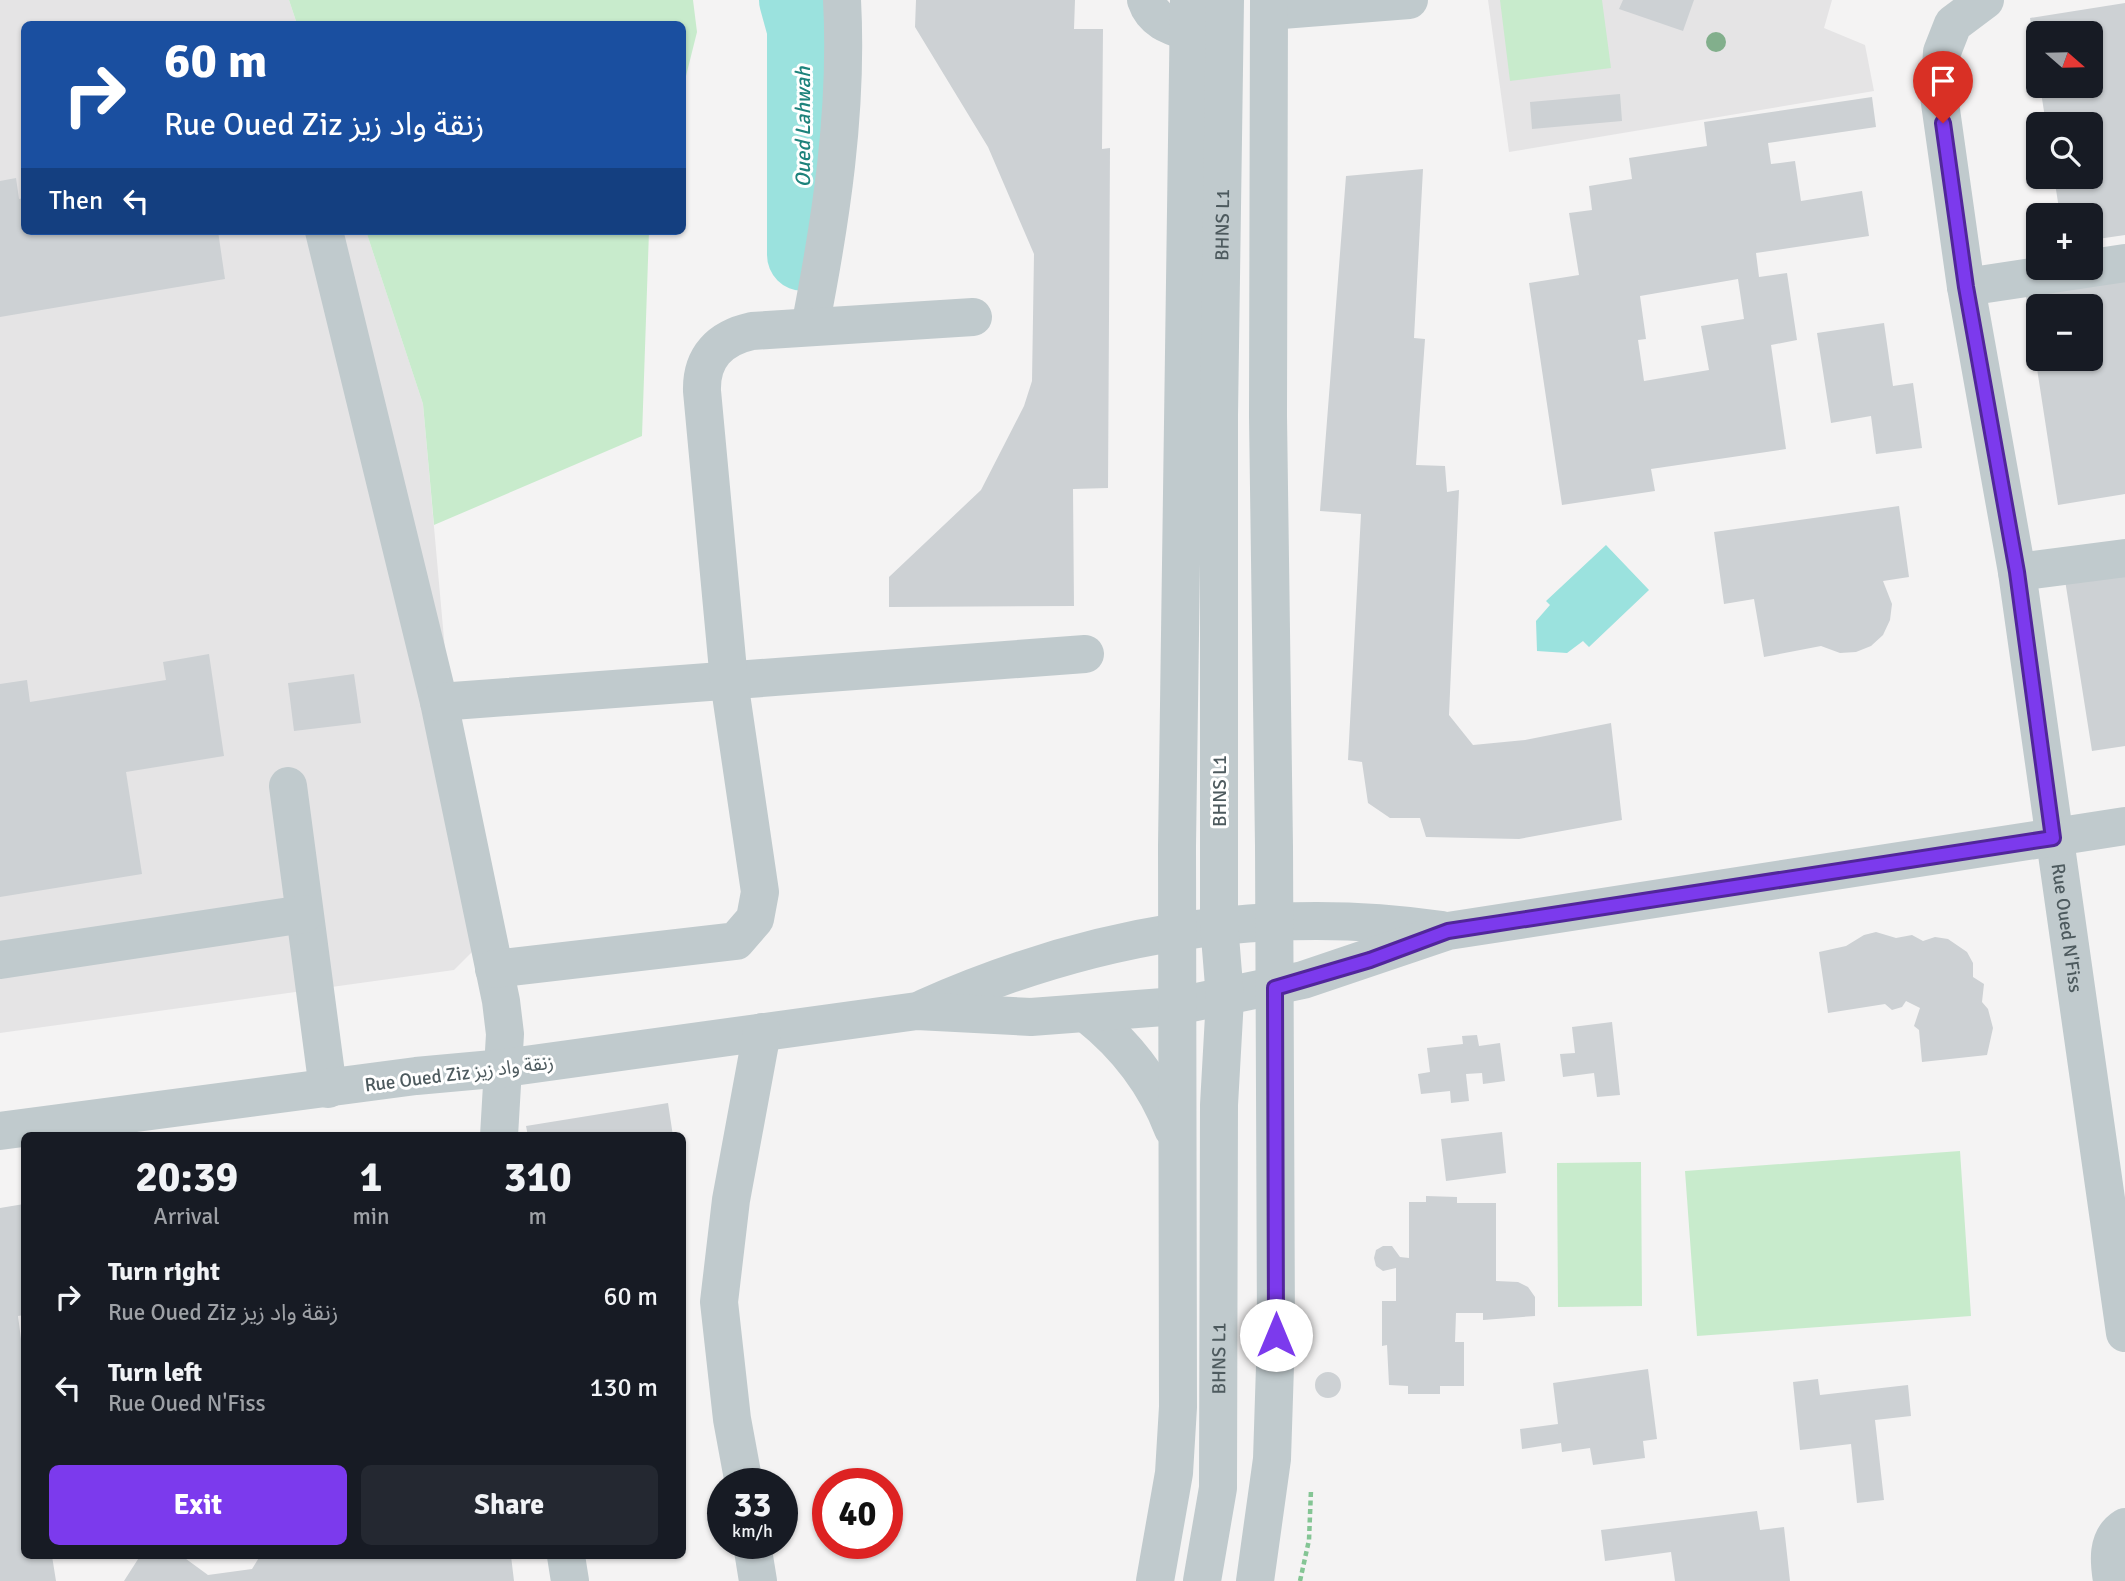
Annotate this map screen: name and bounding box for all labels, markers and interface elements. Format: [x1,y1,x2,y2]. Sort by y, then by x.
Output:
north arrow [2026,21,2104,98]
map controls [2026,21,2103,371]
text: 60 m [164,31,267,91]
icon: right [49,49,140,140]
pin [1913,51,1973,123]
icon: arrive [1924,62,1962,100]
water label: Oued Lahwah [790,66,816,188]
text: Rue Oued Ziz زنقة واد زيز [164,105,485,144]
button: search [2026,112,2103,189]
icon: left [117,182,155,220]
text: Then [49,185,103,217]
street label: BHNS L1 [1210,189,1235,261]
button: + [2026,203,2103,280]
button: − [2026,294,2103,371]
street label: BHNS L1 [1208,755,1232,827]
street label: Rue Oued N'Fiss [2045,862,2088,994]
street label: Rue Oued Ziz زنقة واد زيز [363,1050,555,1098]
text: 20:39 [135,1152,238,1203]
text: 1 [360,1152,382,1203]
text: 310 [504,1152,572,1203]
text: Arrival [154,1202,220,1231]
text: min [352,1202,390,1231]
text: m [529,1202,547,1231]
text: Turn right [108,1256,220,1288]
icon: right [49,1278,87,1316]
text: 60 m [603,1281,658,1313]
text: Rue Oued Ziz زنقة واد زيز [108,1298,338,1327]
position arrow [1239,1298,1313,1372]
street label: BHNS L1 [1207,1322,1231,1394]
text: Turn left [108,1357,202,1389]
icon: left [49,1369,87,1407]
text: 130 m [589,1372,658,1404]
text: Rue Oued N'Fiss [108,1389,266,1418]
button: Exit [49,1465,347,1545]
button: Share [361,1465,658,1545]
speed limit sign: 40 [812,1468,903,1559]
text: 33 [734,1483,771,1526]
text: km/h [732,1520,773,1542]

